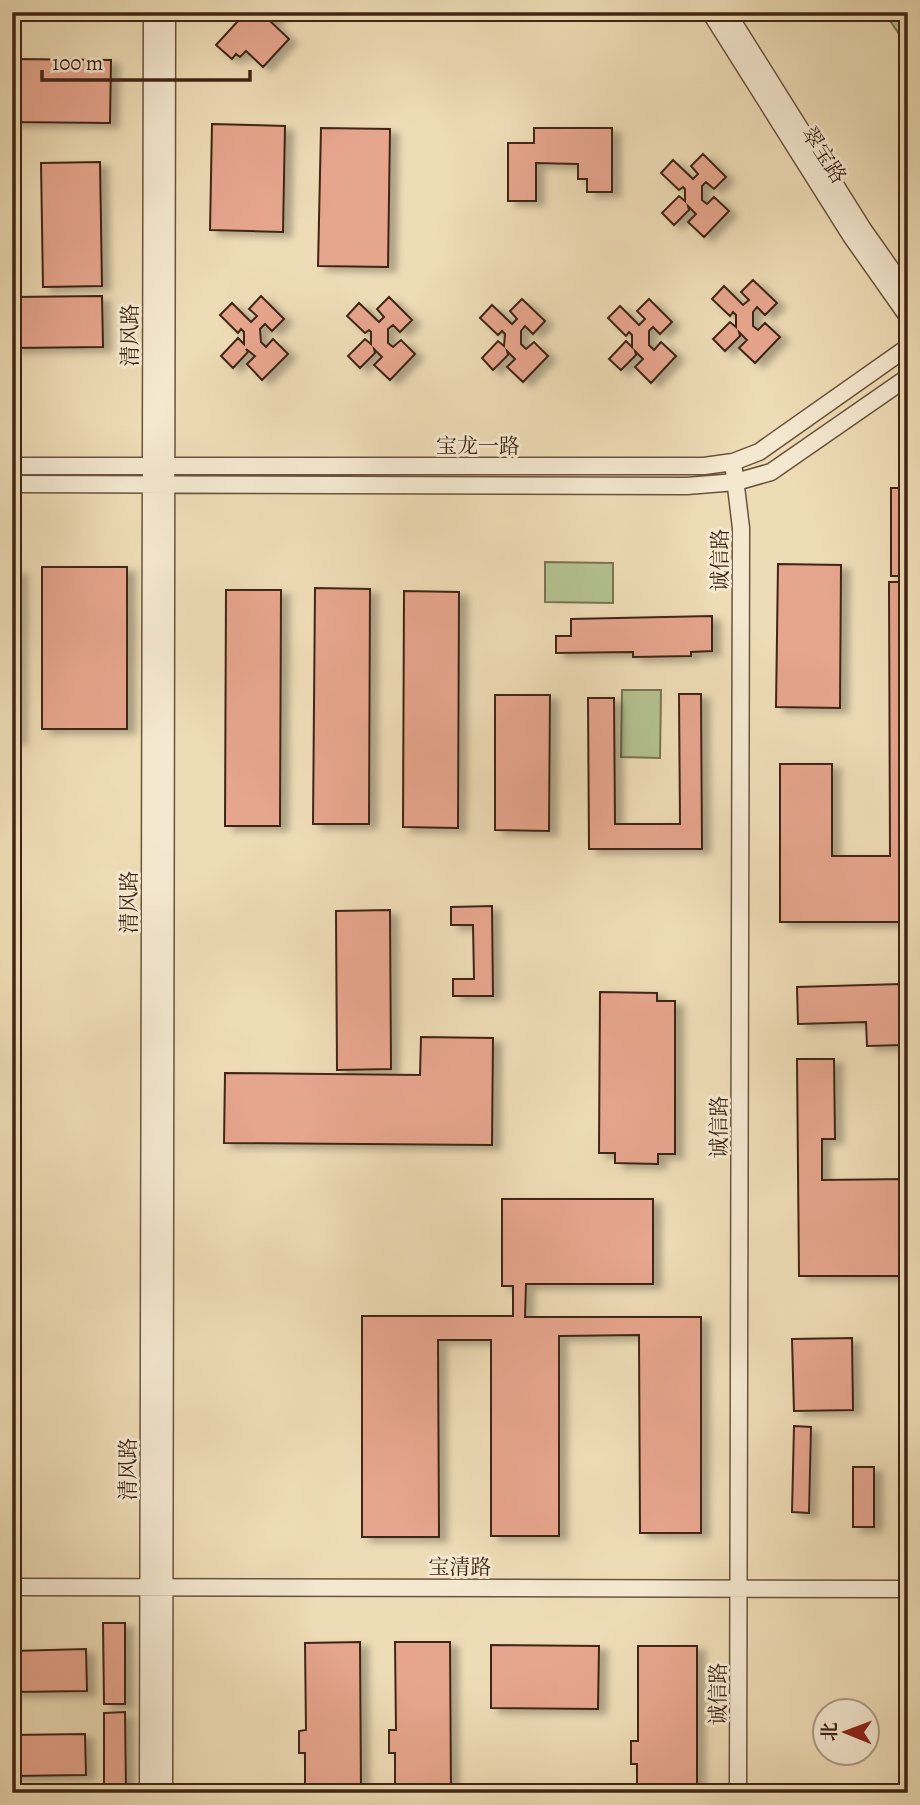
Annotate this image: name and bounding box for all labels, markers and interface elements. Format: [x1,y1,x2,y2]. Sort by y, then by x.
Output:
scale bar [42,38,250,82]
text: 100 m [52,49,103,77]
street label: 翠宝路 [795,121,853,189]
street label: 清风路 [116,304,144,367]
street label: 宝龙一路 [436,432,520,460]
street label: 诚信路 [706,529,734,592]
street label: 清风路 [115,871,143,934]
street label: 诚信路 [705,1096,733,1159]
street label: 清风路 [114,1438,142,1501]
street label: 宝清路 [429,1553,492,1581]
street label: 诚信路 [704,1663,732,1726]
north arrow [811,1696,881,1766]
text: 北 [817,1722,843,1741]

